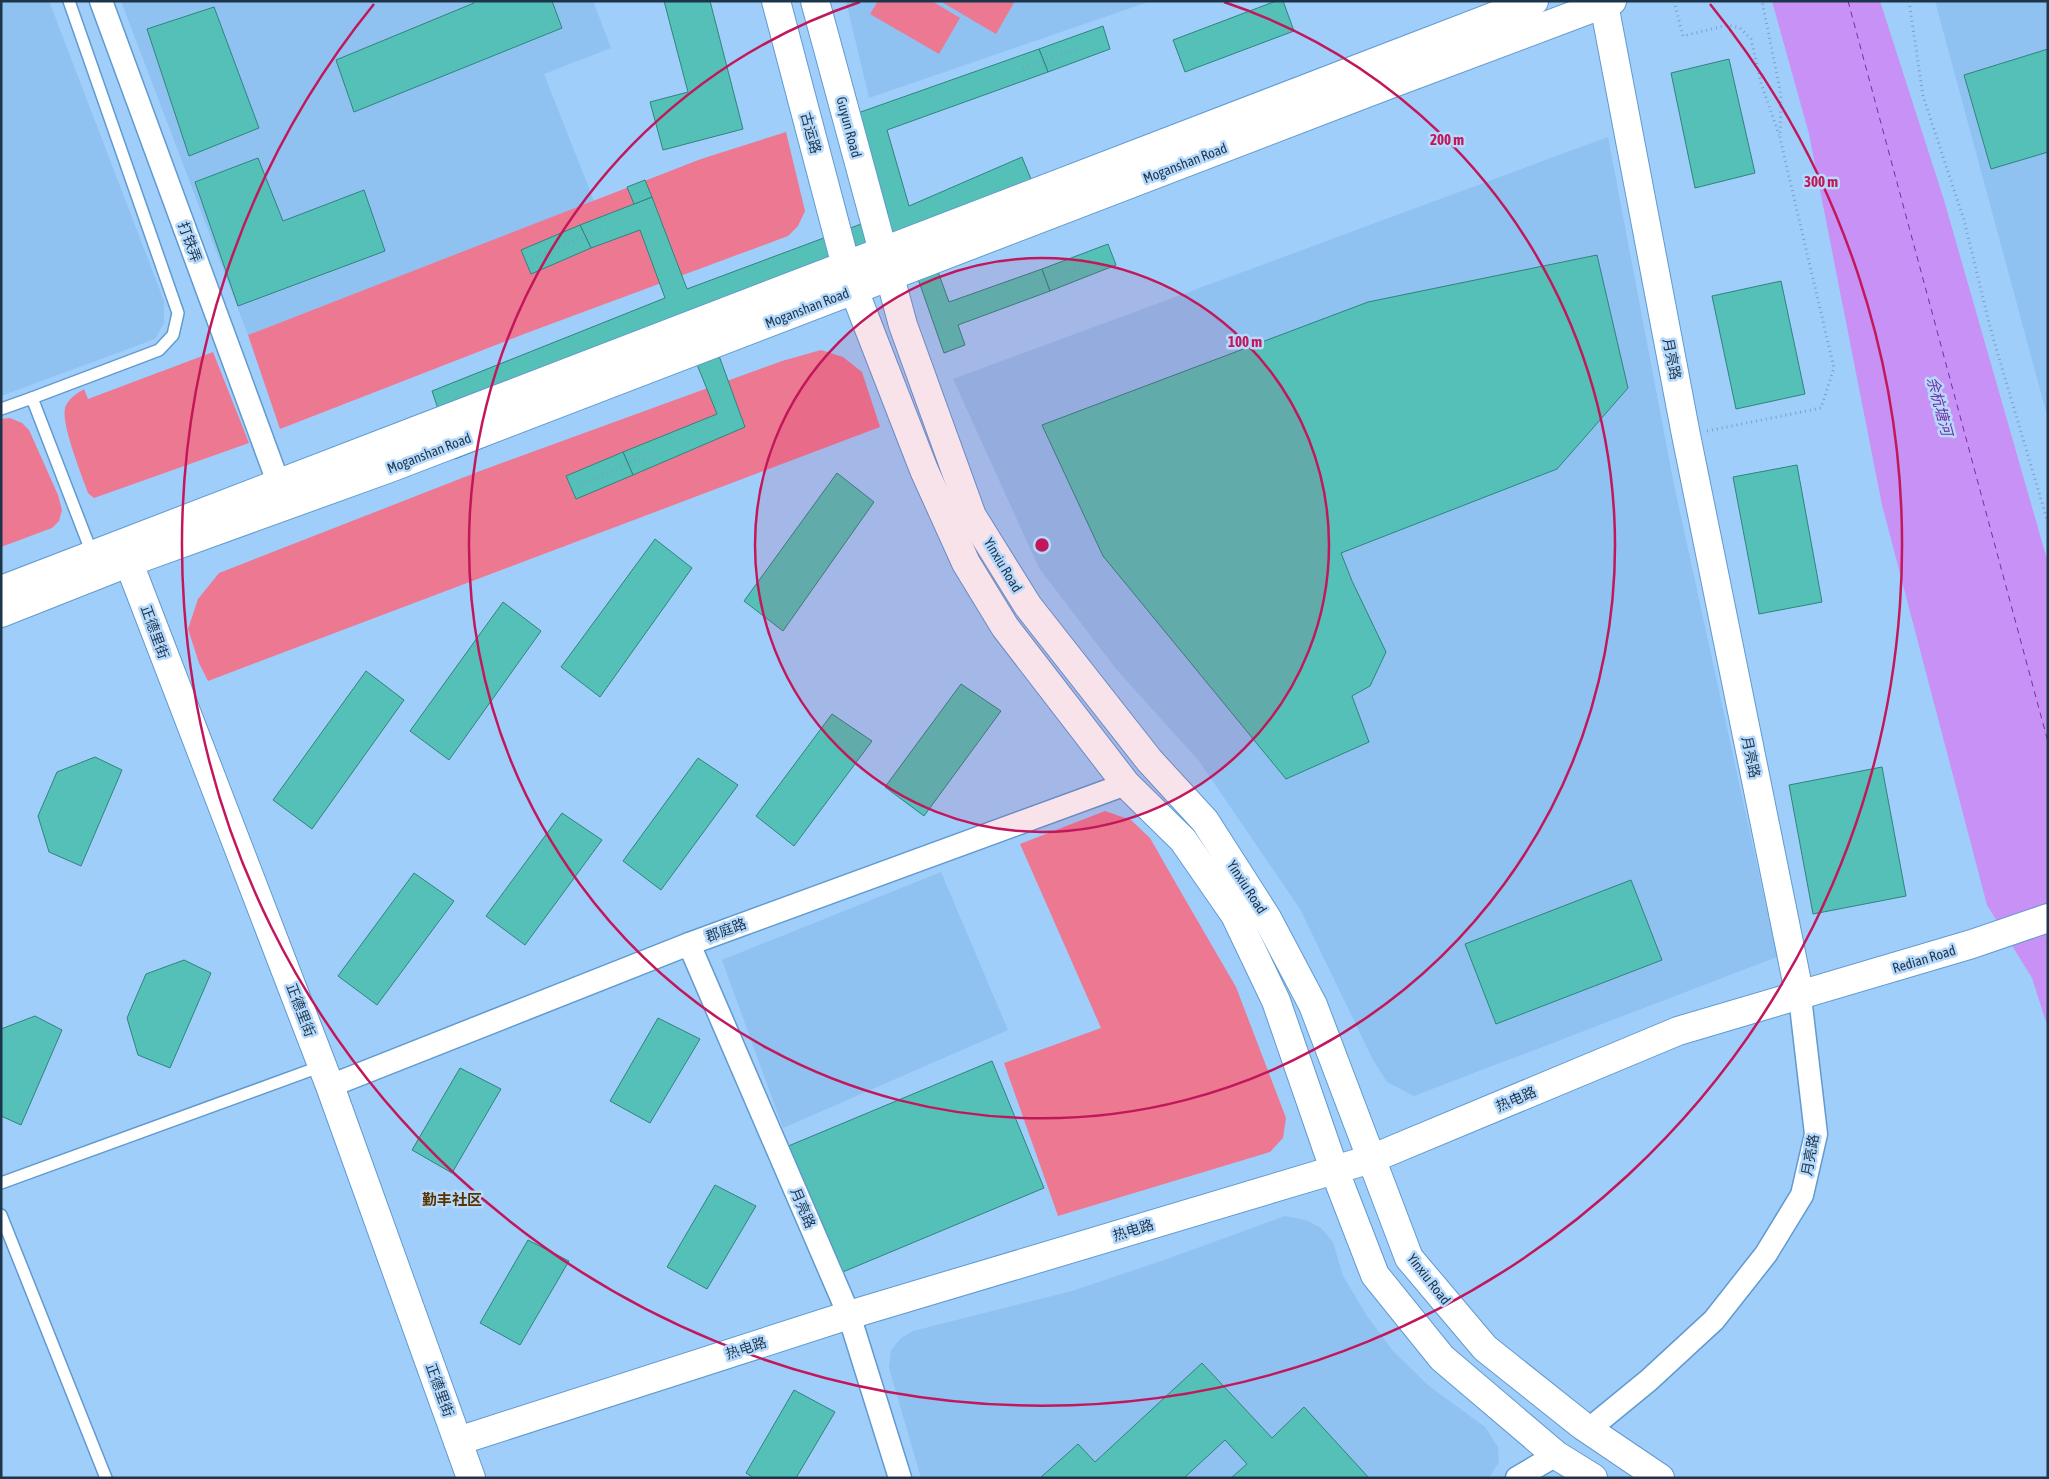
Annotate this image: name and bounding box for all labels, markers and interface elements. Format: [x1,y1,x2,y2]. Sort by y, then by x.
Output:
street label: Guyun Road [833,95,865,159]
street label: 古运路 [798,111,824,155]
text: 200 m [1430,131,1464,148]
street label: Moganshan Road [1141,140,1229,186]
text: 300 m [1804,173,1838,190]
street label: 打铁弄 [175,220,205,264]
street label: Moganshan Road [763,285,851,331]
text: 100 m [1228,333,1262,350]
street label: 月亮路 [1660,337,1684,381]
water label: 余杭塘河 [1924,375,1957,440]
street label: Moganshan Road [385,430,473,476]
street label: Yinxiu Road [981,535,1025,595]
centre of rings [1033,536,1051,554]
street label: 正德里街 [138,603,172,661]
street label: 月亮路 [1739,735,1763,779]
street label: Yinxiu Road [1224,857,1270,917]
street label: 郡庭路 [704,915,748,945]
street label: Redian Road [1891,942,1957,976]
street label: 正德里街 [283,981,319,1039]
street label: 热电路 [1494,1083,1538,1115]
street label: 月亮路 [1798,1133,1822,1177]
street label: 月亮路 [787,1186,819,1230]
district label: 勤丰社区 [422,1191,482,1208]
street label: 热电路 [1111,1216,1155,1244]
street label: Yinxiu Road [1404,1250,1454,1308]
street label: 热电路 [724,1334,768,1362]
street label: 正德里街 [423,1361,457,1419]

